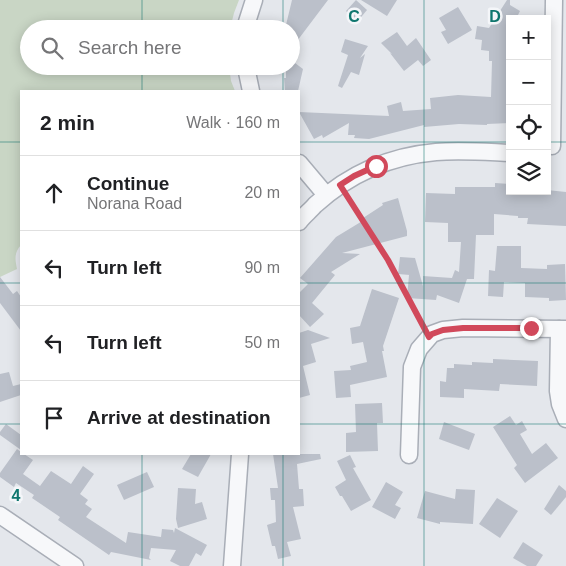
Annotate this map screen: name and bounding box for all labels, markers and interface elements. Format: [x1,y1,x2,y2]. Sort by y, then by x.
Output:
text: C [348,8,360,25]
text: D [489,8,501,25]
map controls [506,15,551,195]
button: + [506,15,551,60]
search box [20,20,300,75]
icon: search [38,34,66,62]
text: Search here [78,37,182,58]
button: − [506,60,551,105]
button: locate [506,105,551,150]
text: 2 min [40,111,95,134]
text: Walk · 160 m [186,114,280,131]
button: layers [506,150,551,195]
route start [365,155,388,178]
text: Continue [87,173,169,194]
icon: ahead [40,179,68,207]
text: 20 m [244,184,280,201]
text: Norana Road [87,195,182,212]
icon: left [40,254,68,282]
text: Turn left [87,257,162,278]
text: 90 m [244,259,280,276]
route end [520,317,543,340]
icon: left [40,329,68,357]
text: Turn left [87,332,162,353]
text: 50 m [244,334,280,351]
icon: arrive [40,404,68,432]
text: Arrive at destination [87,407,271,428]
text: 4 [12,487,21,504]

